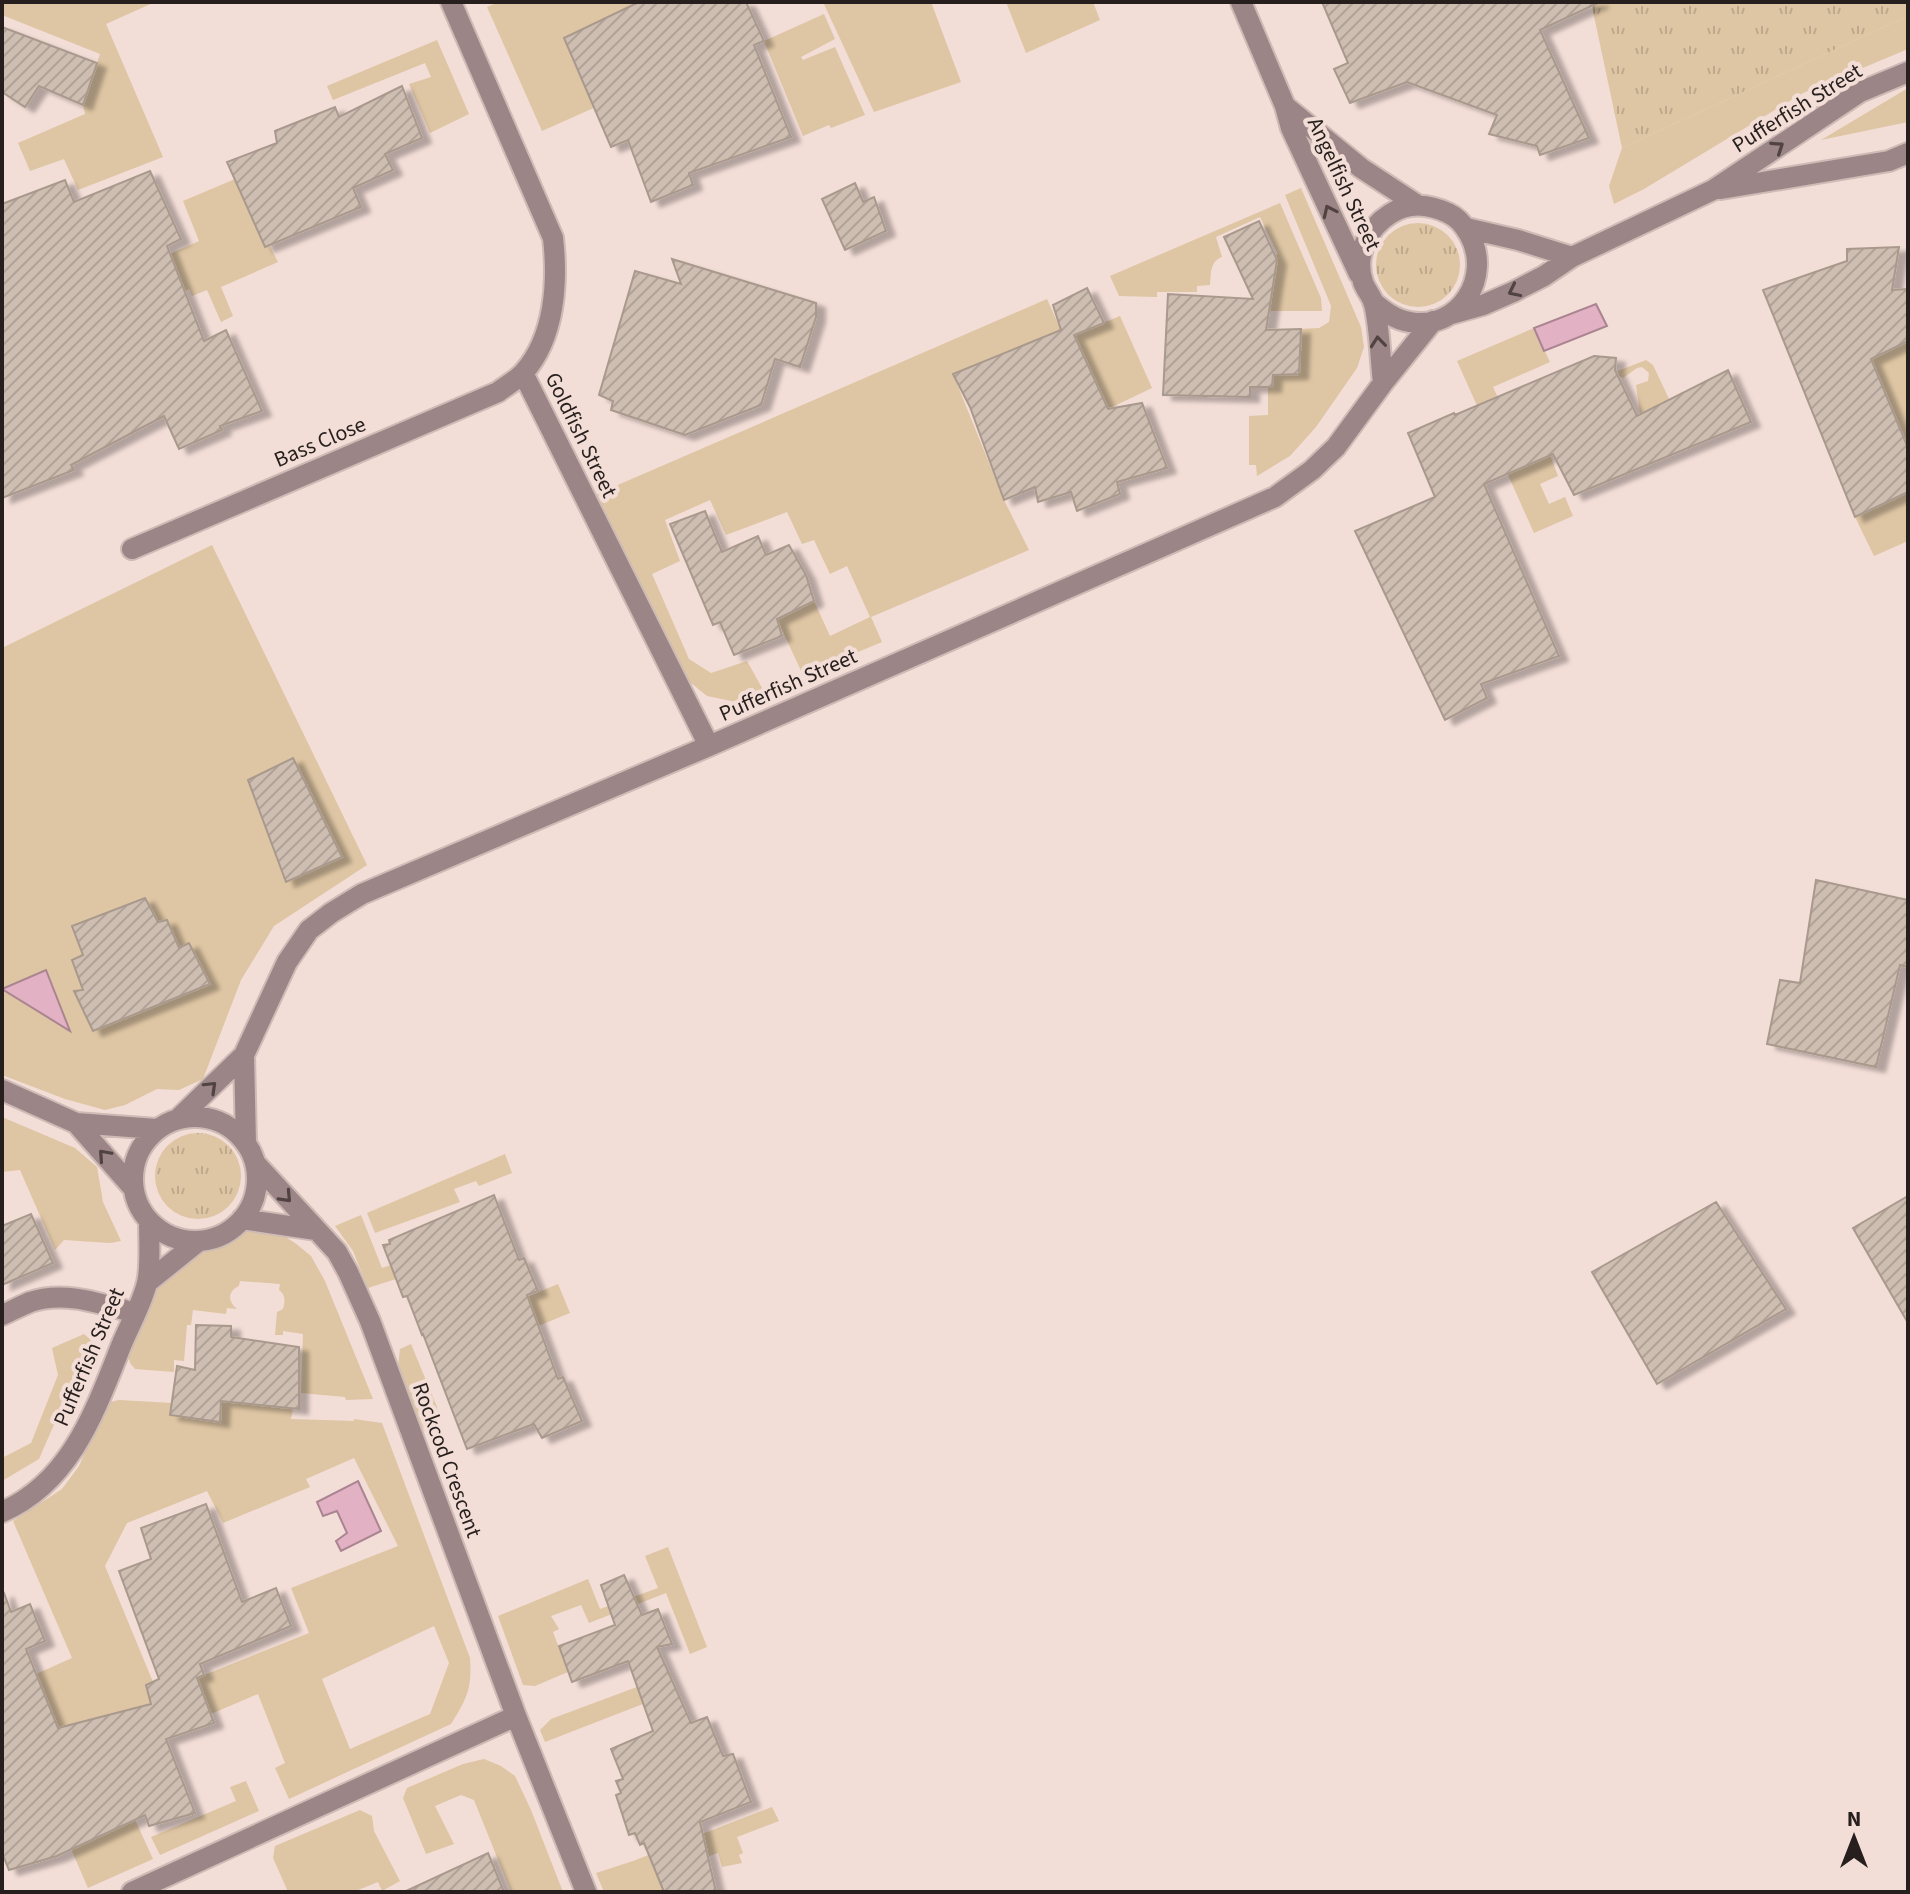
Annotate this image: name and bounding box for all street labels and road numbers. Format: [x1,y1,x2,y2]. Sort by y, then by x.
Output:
street label: Pufferfish Street [1726,55,1869,161]
street label: Angelfish Street [1299,112,1389,256]
street label: Goldfish Street [537,367,625,504]
street label: Bass Close [269,408,371,476]
street label: Pufferfish Street [714,640,863,730]
street label: Pufferfish Street [45,1282,133,1431]
street label: Rockcod Crescent [404,1378,490,1543]

